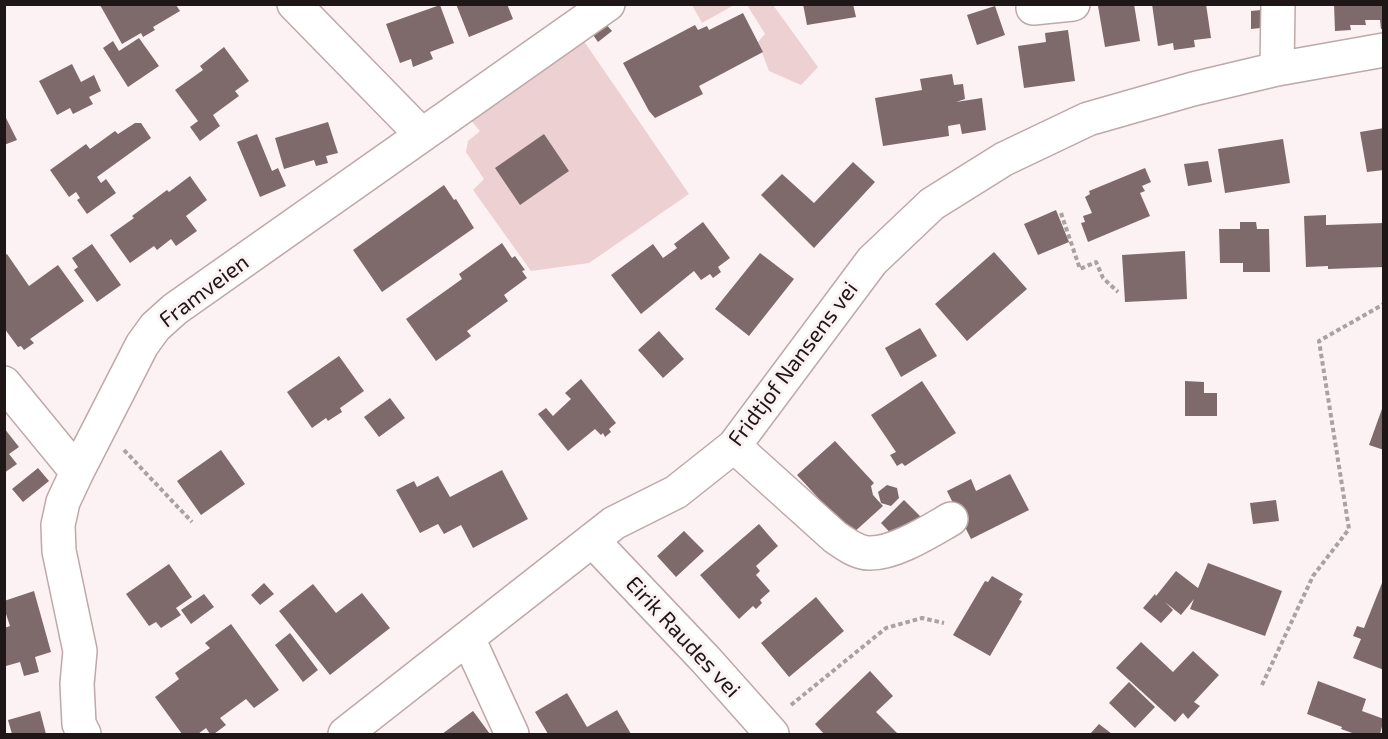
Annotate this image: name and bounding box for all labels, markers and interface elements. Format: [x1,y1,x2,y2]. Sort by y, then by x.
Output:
street label: Framveien [154,249,254,333]
street label: Fridtjof Nansens vei [723,277,863,451]
street label: Eirik Raudes vei [620,571,746,703]

